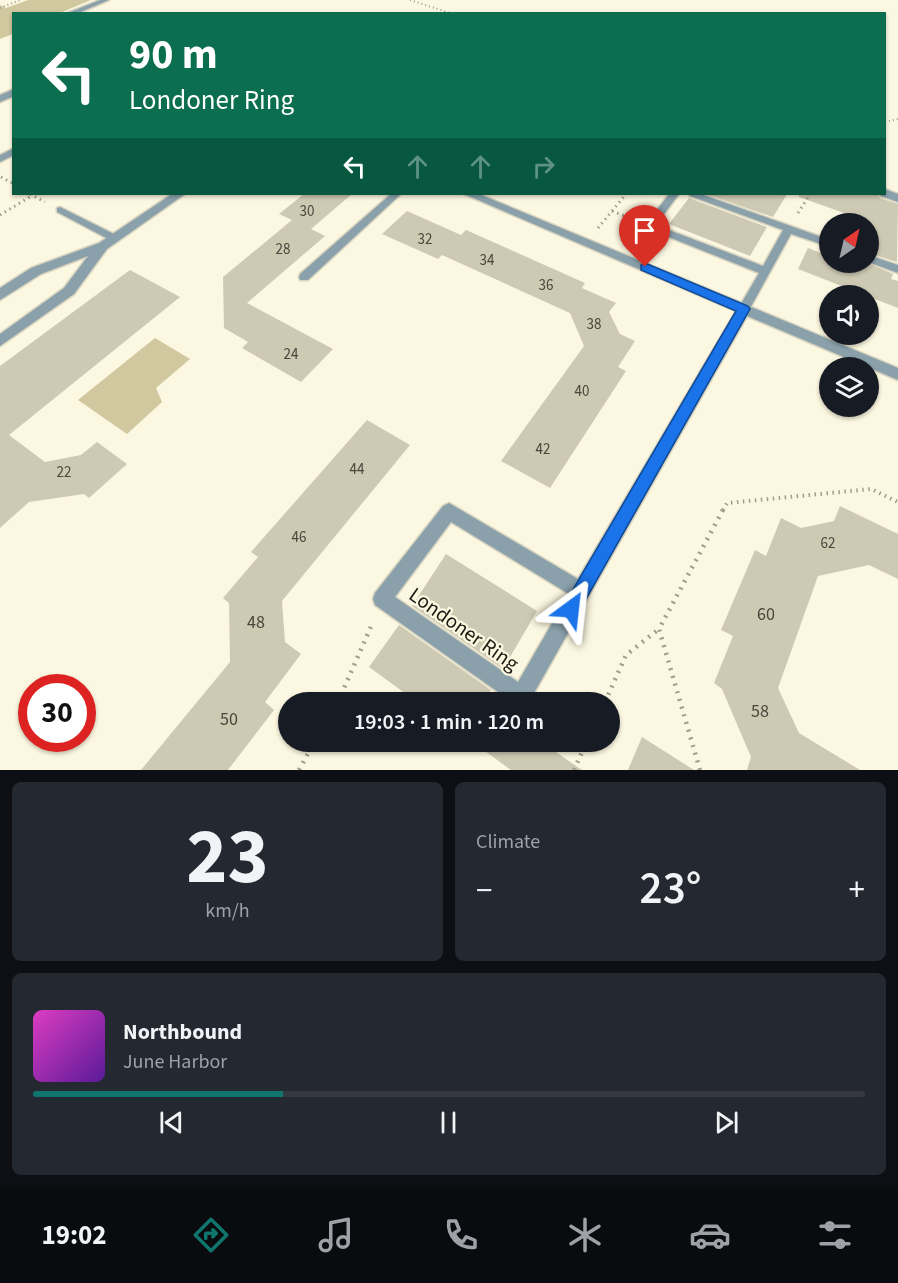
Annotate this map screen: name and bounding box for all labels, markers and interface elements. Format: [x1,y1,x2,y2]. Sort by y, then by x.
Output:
text: 90 m [129,25,218,85]
icon: left [30,36,108,114]
text: Londoner Ring [129,81,294,120]
icon: left [338,150,371,183]
icon: ahead [401,150,434,183]
icon: ahead [464,150,497,183]
icon: right [527,150,560,183]
house number: 30 [300,201,314,222]
pin [619,205,670,267]
north arrow [819,213,879,273]
map controls [819,213,879,417]
icon: arrive [628,214,661,247]
house number: 32 [418,229,432,250]
house number: 28 [276,239,290,260]
house number: 34 [480,250,495,271]
house number: 36 [539,275,553,296]
button: sound [819,285,879,345]
house number: 38 [587,314,601,335]
house number: 24 [284,344,299,365]
button: layers [819,357,879,417]
house number: 40 [575,381,589,402]
house number: 42 [536,439,550,460]
house number: 44 [350,459,365,480]
house number: 22 [57,462,71,483]
house number: 46 [292,527,306,548]
house number: 62 [821,533,835,554]
position arrow [539,577,603,641]
street label: Londoner Ring [403,580,526,678]
house number: 60 [757,602,775,627]
house number: 48 [247,610,265,635]
speed limit sign: 30 [18,674,96,752]
house number: 58 [751,699,769,724]
text: 19:03 · 1 min · 120 m [354,706,544,738]
house number: 50 [220,707,238,732]
text: 23 [186,802,269,913]
text: Climate [476,828,540,856]
text: 23° [640,857,701,921]
text: − [476,867,492,914]
text: + [849,867,865,914]
text: km/h [205,897,250,925]
text: Northbound [123,1016,242,1048]
text: June Harbor [123,1048,227,1076]
icon: previous [155,1106,188,1139]
icon: pause [432,1106,465,1139]
icon: next [710,1106,743,1139]
icon: directions [190,1214,232,1256]
icon: music [315,1214,357,1256]
icon: phone [440,1214,482,1256]
icon: climate [564,1214,606,1256]
icon: car [689,1214,731,1256]
icon: filters [814,1214,856,1256]
text: 19:02 [41,1216,107,1255]

